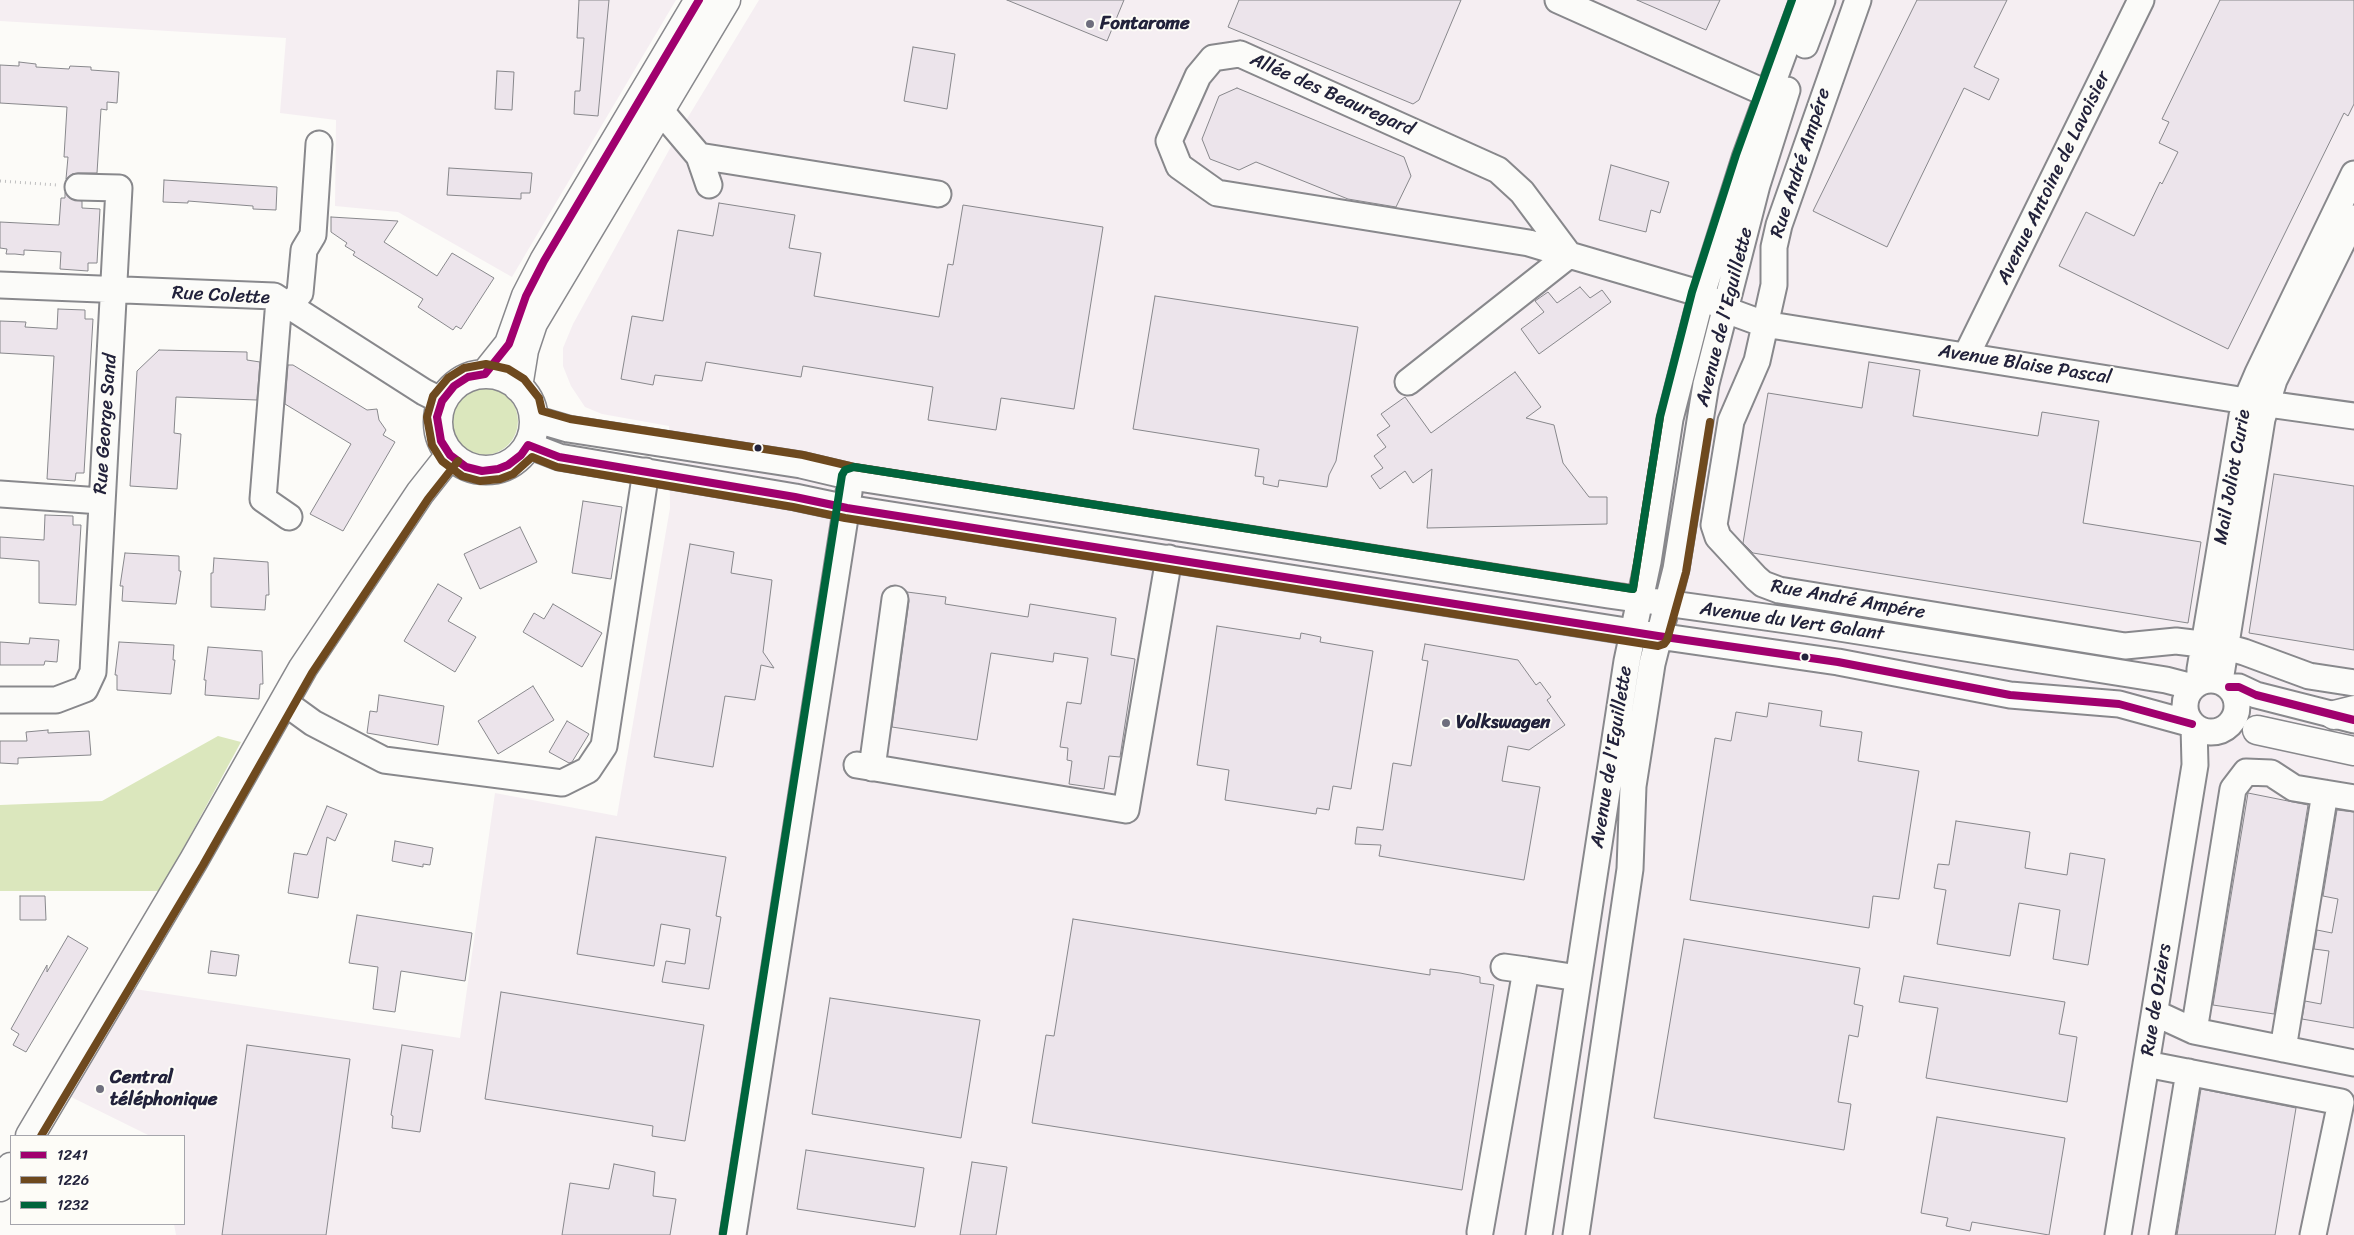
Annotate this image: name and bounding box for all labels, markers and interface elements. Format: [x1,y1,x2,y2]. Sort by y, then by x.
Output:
place label: Fontarome [1100,13,1190,35]
marker: Fontarome [1084,18,1096,30]
street label: Allée des Beauregard [1246,49,1418,141]
street label: Avenue Antoine de Lavoisier [1992,68,2116,288]
street label: Rue André Ampére [1766,85,1836,241]
street label: Avenue de l'Eguillette [1692,225,1758,409]
street label: Rue Colette [171,282,271,310]
street label: Avenue Blaise Pascal [1937,340,2113,390]
street label: Rue George Sand [90,353,122,495]
street label: Mail Joliot Curie [2210,408,2256,546]
unlabelled marker [753,443,763,453]
street label: Rue André Ampére [1769,575,1927,625]
street label: Avenue du Vert Galant [1699,598,1885,646]
unlabelled marker [1800,652,1810,662]
street label: Avenue de l'Eguillette [1586,664,1638,850]
place label: Volkswagen [1456,712,1550,734]
marker: Volkswagen [1440,717,1452,729]
street label: Rue de Oziers [2137,942,2177,1058]
place label: Central téléphonique [110,1067,218,1111]
marker: Central téléphonique [94,1083,106,1095]
legend [10,1135,185,1225]
text: 1241 [57,1142,88,1168]
text: 1226 [57,1167,89,1193]
text: 1232 [57,1192,89,1218]

